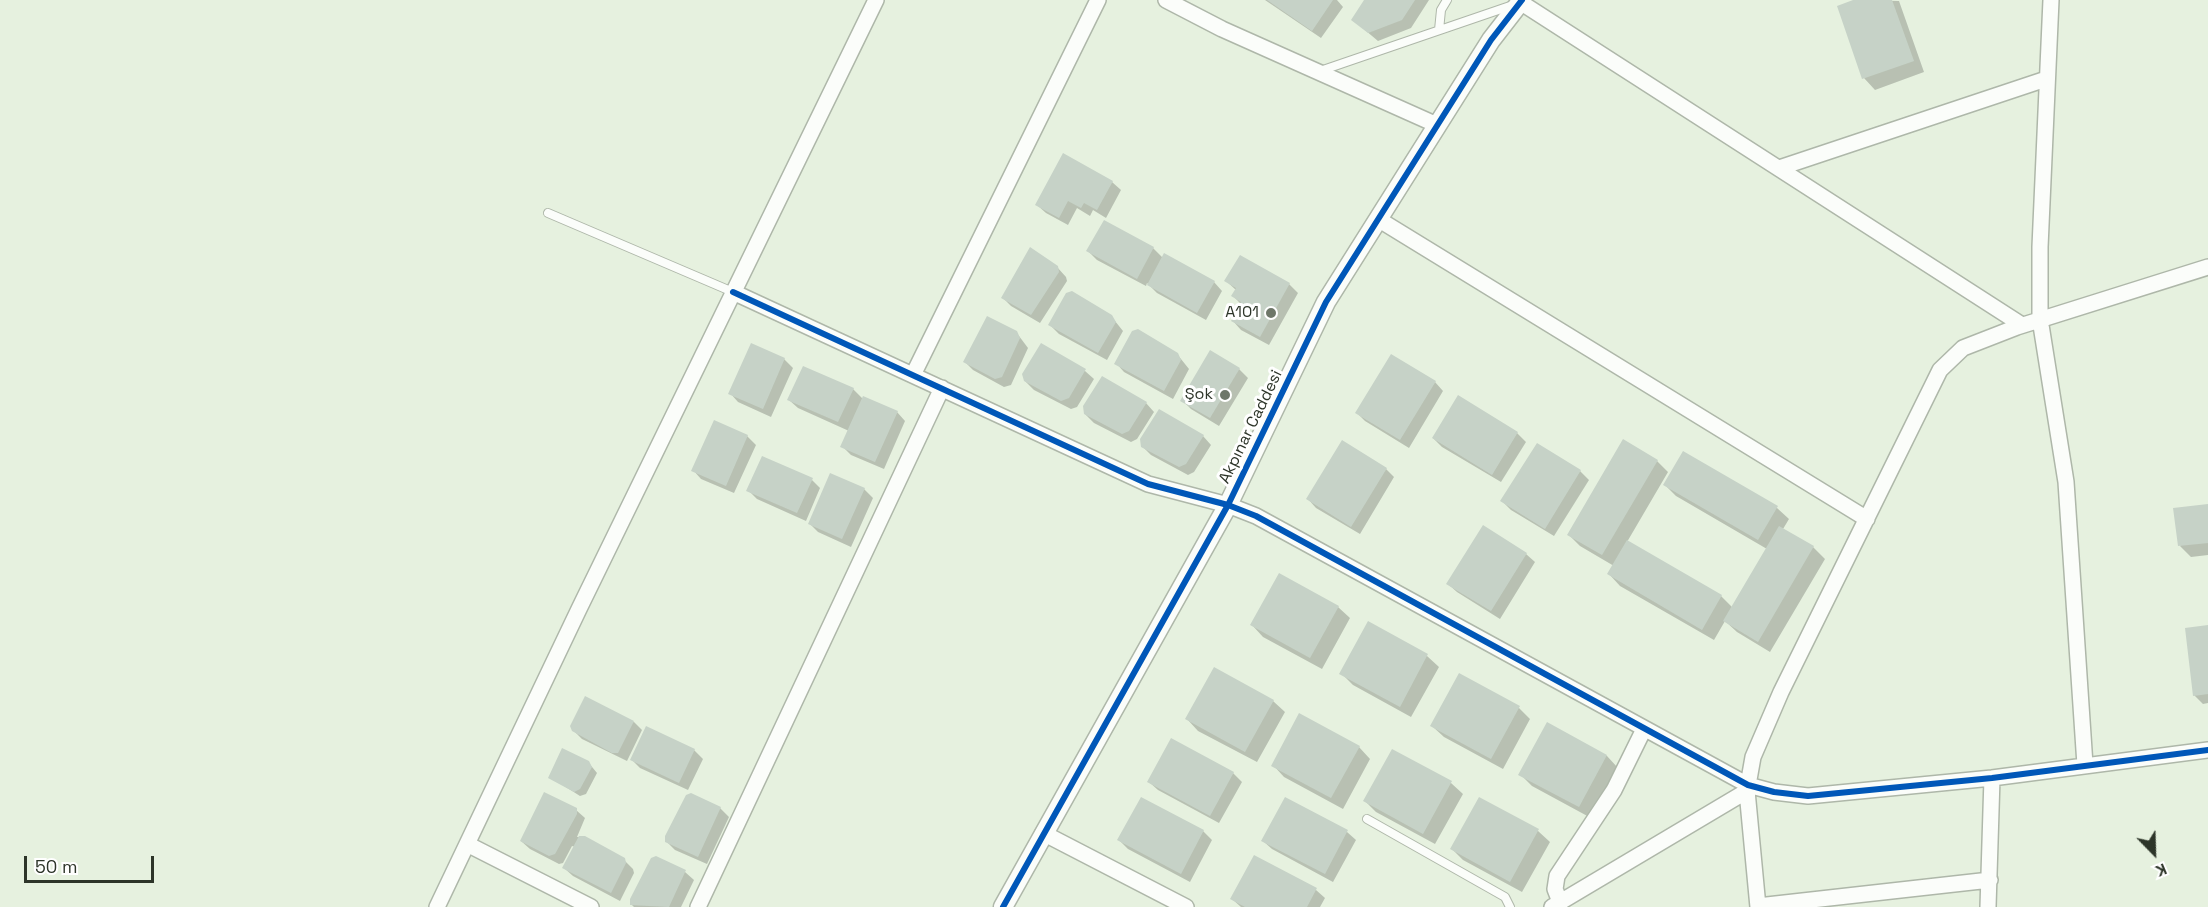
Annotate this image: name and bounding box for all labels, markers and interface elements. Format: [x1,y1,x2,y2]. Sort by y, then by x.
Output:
place label: A101 [1225,303,1259,323]
marker: A101 [1264,306,1278,320]
street label: Akpınar Caddesi [1215,367,1287,487]
place label: Şok [1185,385,1213,405]
marker: Şok [1218,388,1232,402]
north arrow [2124,823,2184,883]
scale bar [27,844,158,882]
text: 50 m [35,855,77,878]
text: K [2153,858,2170,882]

